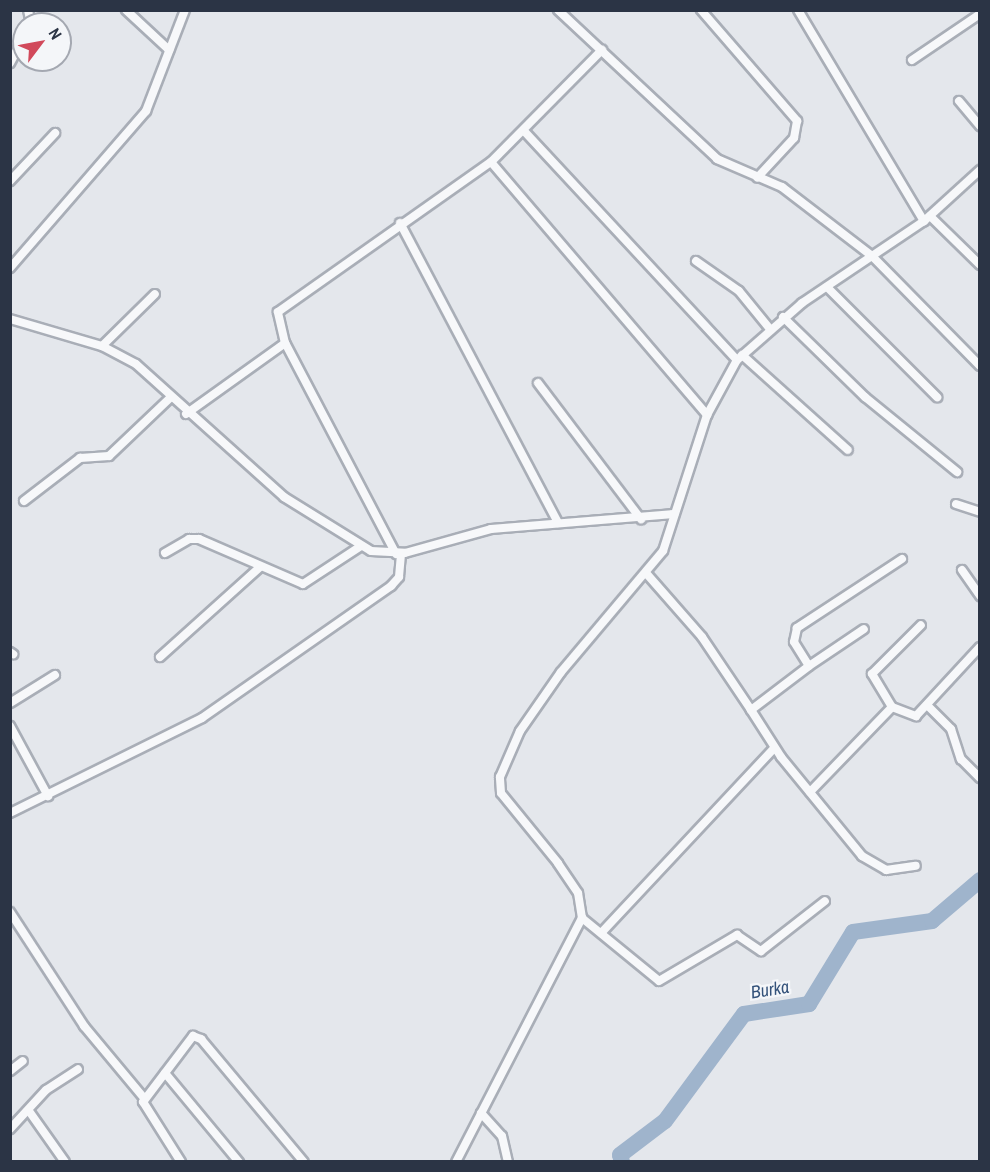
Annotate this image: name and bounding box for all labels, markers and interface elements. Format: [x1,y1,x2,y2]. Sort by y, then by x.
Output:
north arrow [12,12,72,72]
text: N [44,24,67,43]
water label: Burka [749,976,791,1004]

